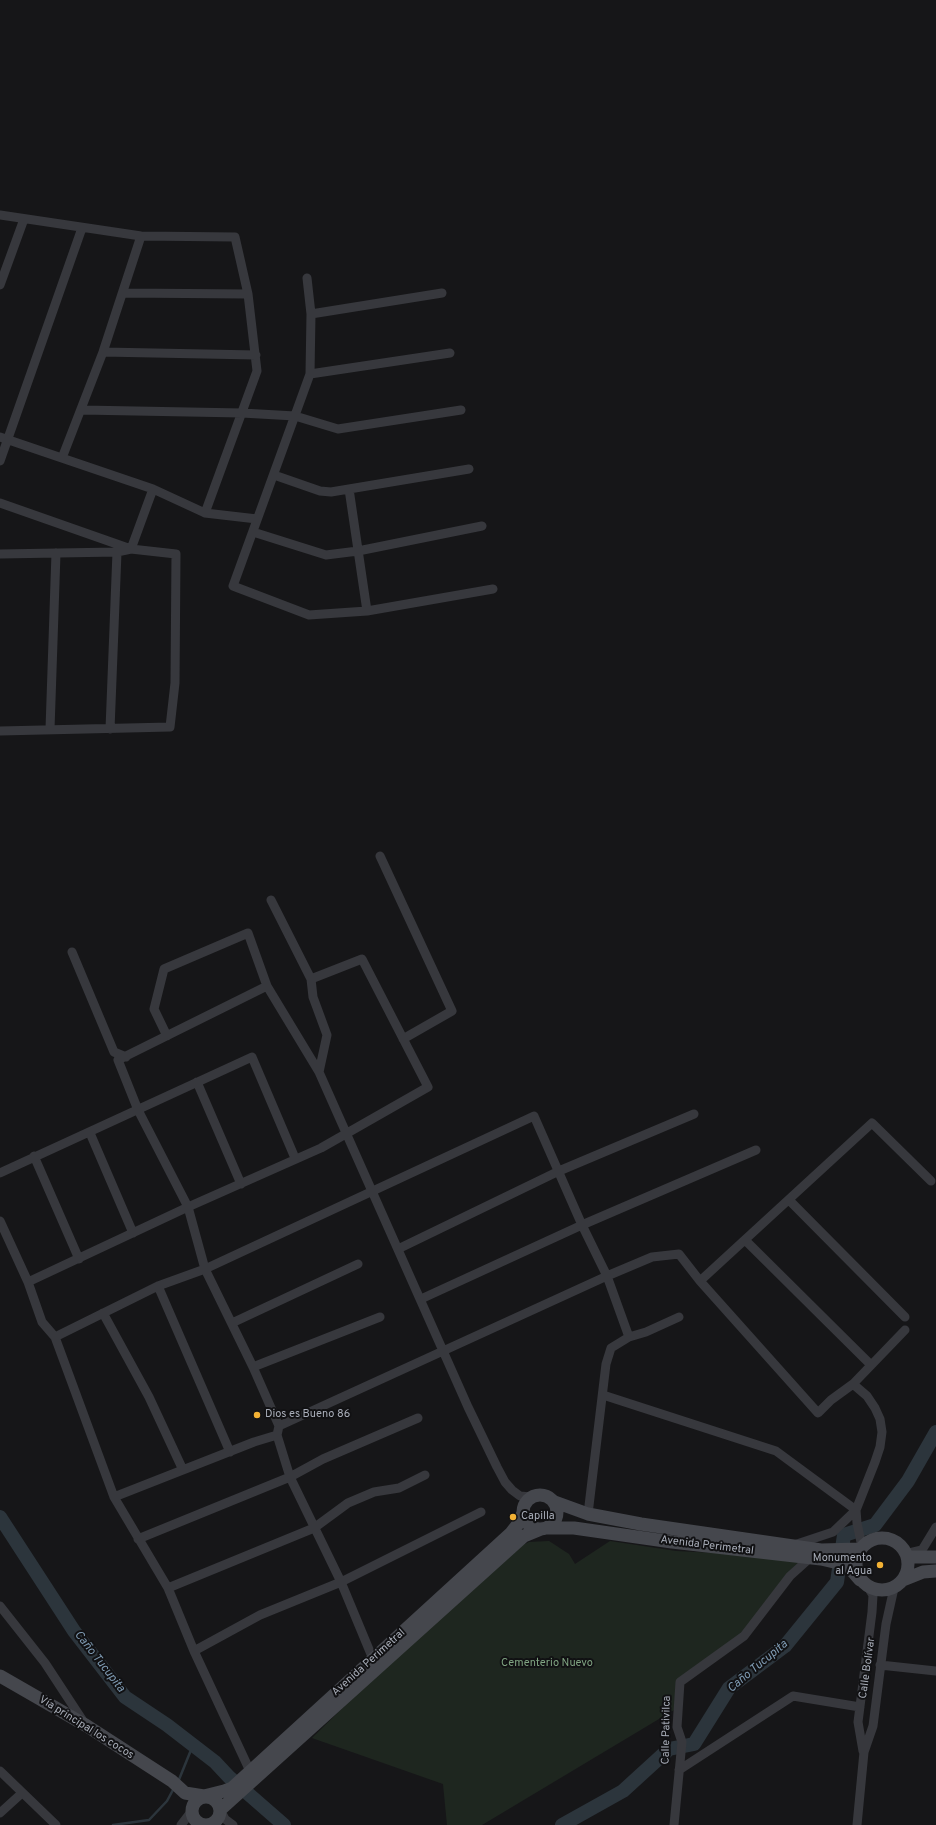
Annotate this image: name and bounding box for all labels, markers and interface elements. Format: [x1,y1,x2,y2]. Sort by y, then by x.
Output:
place label: Dios es Bueno 86 [265,1408,350,1422]
marker: Dios es Bueno 86 [252,1410,262,1420]
place label: Capilla [521,1510,555,1524]
marker: Capilla [508,1512,518,1522]
street label: Avenida Perimetral [660,1534,754,1558]
place label: Monumento al Agua [813,1552,872,1578]
marker: Monumento al Agua [875,1560,885,1570]
street label: Avenida Perimetral [330,1627,408,1699]
water label: Caño Tucupita [71,1628,127,1696]
street label: Calle Bolívar [857,1636,879,1700]
water label: Caño Tucupita [725,1638,791,1696]
park label: Cementerio Nuevo [501,1657,593,1671]
street label: Vía principal los cocos [36,1693,136,1763]
street label: Calle Pativilca [660,1696,674,1764]

